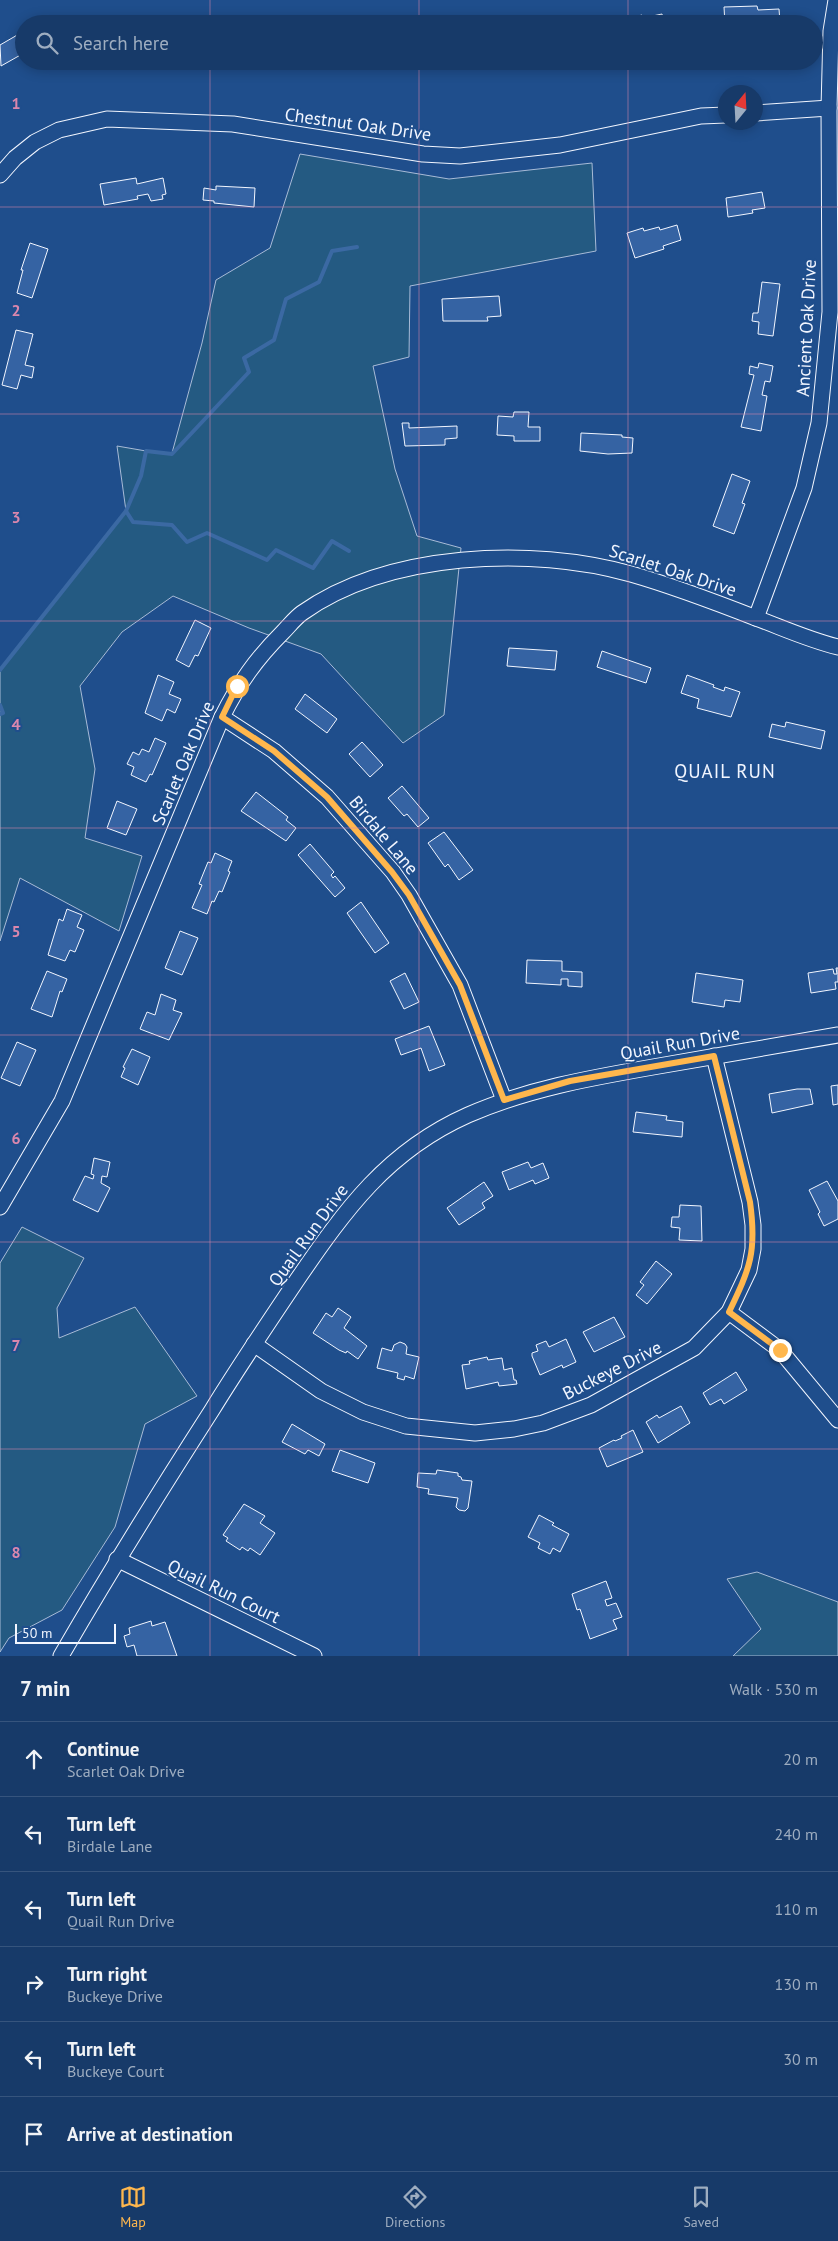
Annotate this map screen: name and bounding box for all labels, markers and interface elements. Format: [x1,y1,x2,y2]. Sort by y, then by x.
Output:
search box [15,15,823,70]
icon: search [33,29,61,57]
text: Search here [73,31,169,55]
north arrow [718,85,763,130]
text: 1 [11,93,21,113]
street label: Chestnut Oak Drive [283,102,433,146]
street label: Ancient Oak Drive [791,259,821,397]
text: 2 [11,300,21,320]
text: 3 [11,507,21,527]
street label: Scarlet Oak Drive [606,539,740,601]
route start [226,675,249,698]
street label: Scarlet Oak Drive [147,698,219,828]
text: 4 [11,714,21,734]
district label: QUAIL RUN [674,759,776,783]
street label: Birdale Lane [344,791,424,879]
text: 5 [11,921,21,941]
street label: Quail Run Drive [618,1021,742,1065]
text: 6 [11,1128,21,1148]
street label: Quail Run Drive [263,1179,353,1291]
text: 7 [11,1335,21,1355]
street label: Buckeye Drive [559,1335,665,1405]
route end [769,1339,792,1362]
text: 8 [11,1542,21,1562]
street label: Quail Run Court [164,1554,284,1628]
scale bar [15,1621,116,1644]
text: 50 m [22,1624,52,1642]
text: 7 min [20,1675,70,1702]
text: Walk · 530 m [729,1679,818,1699]
text: Continue [67,1737,139,1761]
icon: ahead [20,1745,48,1773]
text: 20 m [783,1749,818,1769]
text: Scarlet Oak Drive [67,1761,185,1781]
text: Turn left [67,1812,136,1836]
icon: left [20,1820,48,1848]
text: 240 m [775,1824,818,1844]
text: Birdale Lane [67,1836,152,1856]
text: Turn left [67,1887,136,1911]
icon: left [20,1895,48,1923]
text: 110 m [775,1899,818,1919]
text: Quail Run Drive [67,1911,175,1931]
text: Turn right [67,1962,147,1986]
icon: right [20,1970,48,1998]
text: 130 m [775,1974,818,1994]
text: Buckeye Drive [67,1986,163,2006]
text: Turn left [67,2037,136,2061]
icon: left [20,2045,48,2073]
text: 30 m [783,2049,818,2069]
text: Buckeye Court [67,2061,164,2081]
icon: arrive [20,2120,48,2148]
text: Arrive at destination [67,2122,233,2146]
tab: Map [119,2183,147,2231]
tab: Directions [385,2183,445,2231]
tab: Saved [683,2183,719,2231]

